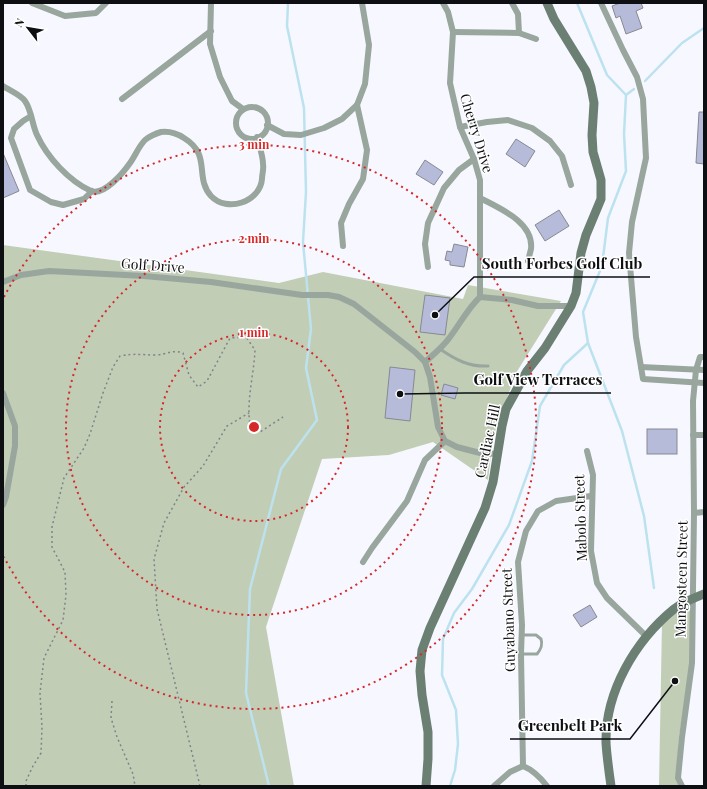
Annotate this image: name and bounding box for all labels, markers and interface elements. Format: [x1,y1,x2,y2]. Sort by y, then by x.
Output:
north arrow [8,8,48,48]
text: N [11,15,28,30]
street label: Cherry Drive [456,91,498,175]
text: 3 min [239,136,270,152]
text: 2 min [239,230,270,246]
callout: South Forbes Golf Club [474,250,650,277]
street label: Golf Drive [121,253,185,277]
text: South Forbes Golf Club [482,253,643,273]
text: 1 min [239,324,269,340]
callout: Golf View Terraces [465,366,611,393]
text: Golf View Terraces [473,369,603,389]
street label: Cardiac Hill [470,402,504,480]
centre of rings [247,420,261,434]
street label: Mabolo Street [569,473,591,562]
street label: Mangosteen Street [670,519,692,638]
street label: Guyabano Street [497,567,519,672]
callout: Greenbelt Park [510,712,630,739]
text: Greenbelt Park [518,715,622,735]

